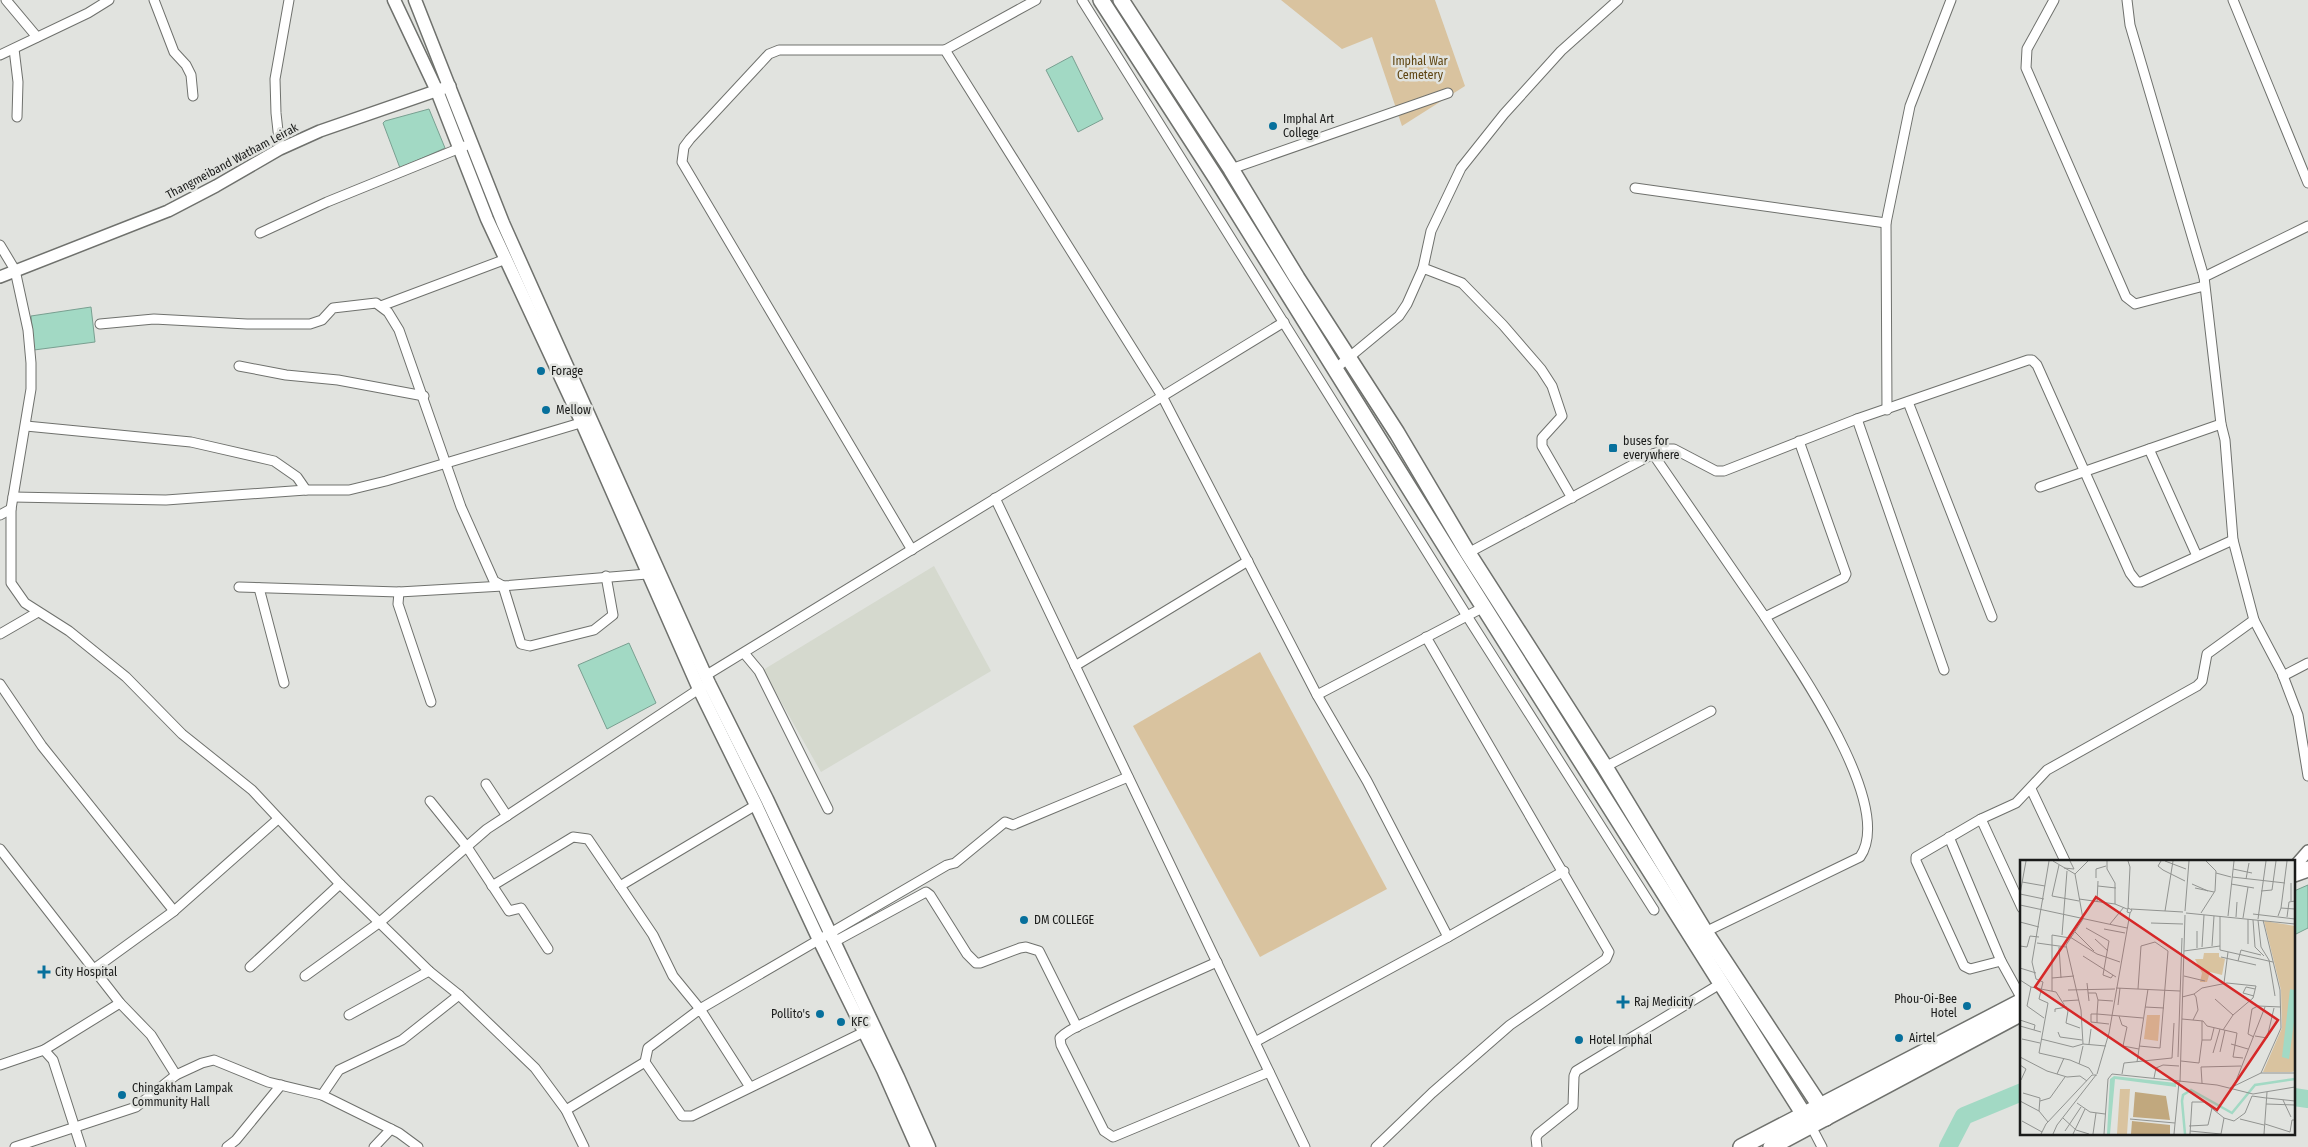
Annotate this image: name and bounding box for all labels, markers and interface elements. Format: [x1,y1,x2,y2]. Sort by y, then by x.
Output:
park label: Imphal War Cemetery [1392,54,1449,82]
place label: Imphal Art College [1283,112,1334,140]
street label: Thangmeiband Watham Leirak [164,120,301,202]
marker: Imphal Art College [1267,120,1279,132]
place label: Forage [551,364,583,378]
marker: Forage [535,365,547,377]
place label: Mellow [556,403,591,417]
marker: Mellow [540,404,552,416]
place label: buses for everywhere [1623,434,1680,462]
marker: buses for everywhere [1607,442,1619,454]
inset map [2020,860,2296,1134]
place label: DM COLLEGE [1034,913,1095,927]
marker: DM COLLEGE [1018,914,1030,926]
marker: City Hospital [37,965,51,979]
place label: City Hospital [55,965,117,979]
place label: Phou-Oi-Bee Hotel [1894,992,1957,1020]
marker: Raj Medicity [1616,995,1630,1009]
place label: Raj Medicity [1634,995,1694,1009]
marker: Phou-Oi-Bee Hotel [1961,1000,1973,1012]
place label: Pollito's [771,1007,810,1021]
marker: Pollito's [814,1008,826,1020]
place label: KFC [851,1015,869,1029]
marker: KFC [835,1016,847,1028]
place label: Airtel [1909,1031,1935,1045]
marker: Airtel [1893,1032,1905,1044]
place label: Hotel Imphal [1589,1033,1652,1047]
marker: Hotel Imphal [1573,1034,1585,1046]
place label: Chingakham Lampak Community Hall [132,1081,233,1109]
marker: Chingakham Lampak Community Hall [116,1089,128,1101]

